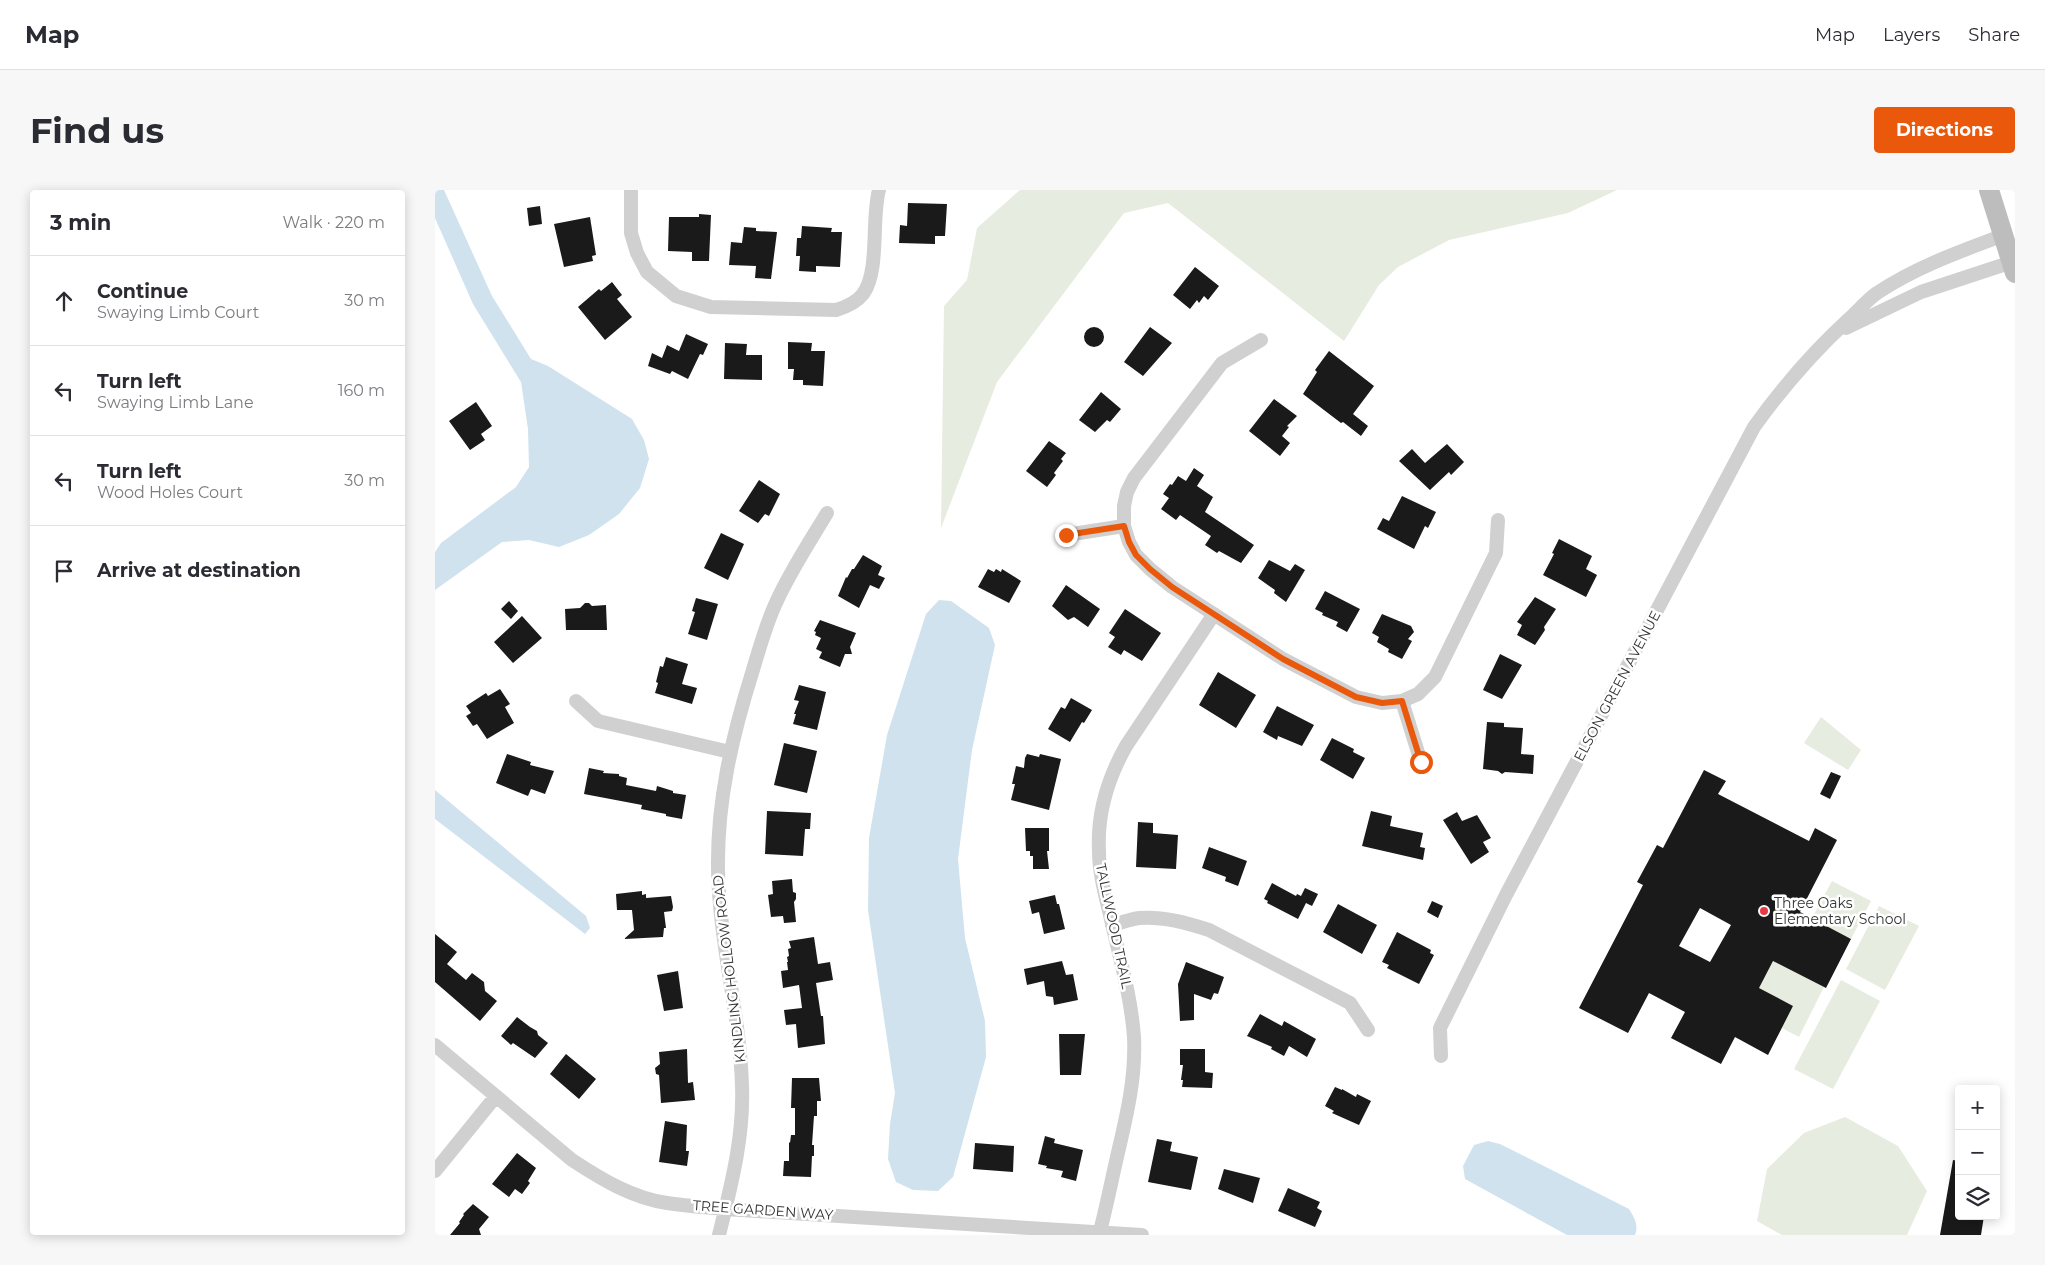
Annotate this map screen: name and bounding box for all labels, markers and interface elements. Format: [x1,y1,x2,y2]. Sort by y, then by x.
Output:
text: Map [25,20,79,49]
text: Map [1815,24,1855,46]
text: Layers [1883,24,1940,46]
text: Share [1968,24,2020,46]
button: Directions [1874,107,2015,153]
text: Find us [30,109,164,152]
text: 3 min [50,210,111,235]
text: Walk · 220 m [282,213,385,232]
text: Continue [97,280,188,303]
icon: ahead [50,287,78,315]
text: 30 m [344,291,385,310]
text: Swaying Limb Court [97,303,259,322]
text: Turn left [97,370,182,393]
icon: left [50,377,78,405]
text: 160 m [338,381,385,400]
text: Swaying Limb Lane [97,393,254,412]
text: Turn left [97,460,182,483]
icon: left [50,467,78,495]
text: 30 m [344,471,385,490]
text: Wood Holes Court [97,483,243,502]
route end [1055,524,1078,547]
icon: arrive [50,557,78,585]
text: Arrive at destination [97,559,301,582]
street label: ELSON GREEN AVENUE [1570,608,1664,764]
route start [1410,751,1433,774]
street label: TALLWOOD TRAIL [1092,862,1136,991]
street label: KINDLING HOLLOW ROAD [709,874,749,1064]
place label: Three Oaks Elementary School [1774,894,1906,928]
marker: Three Oaks Elementary School [1758,905,1770,917]
map controls [1955,1085,2000,1220]
button: + [1955,1085,2000,1130]
button: − [1955,1130,2000,1175]
button: layers [1955,1175,2000,1220]
street label: TREE GARDEN WAY [692,1196,834,1224]

